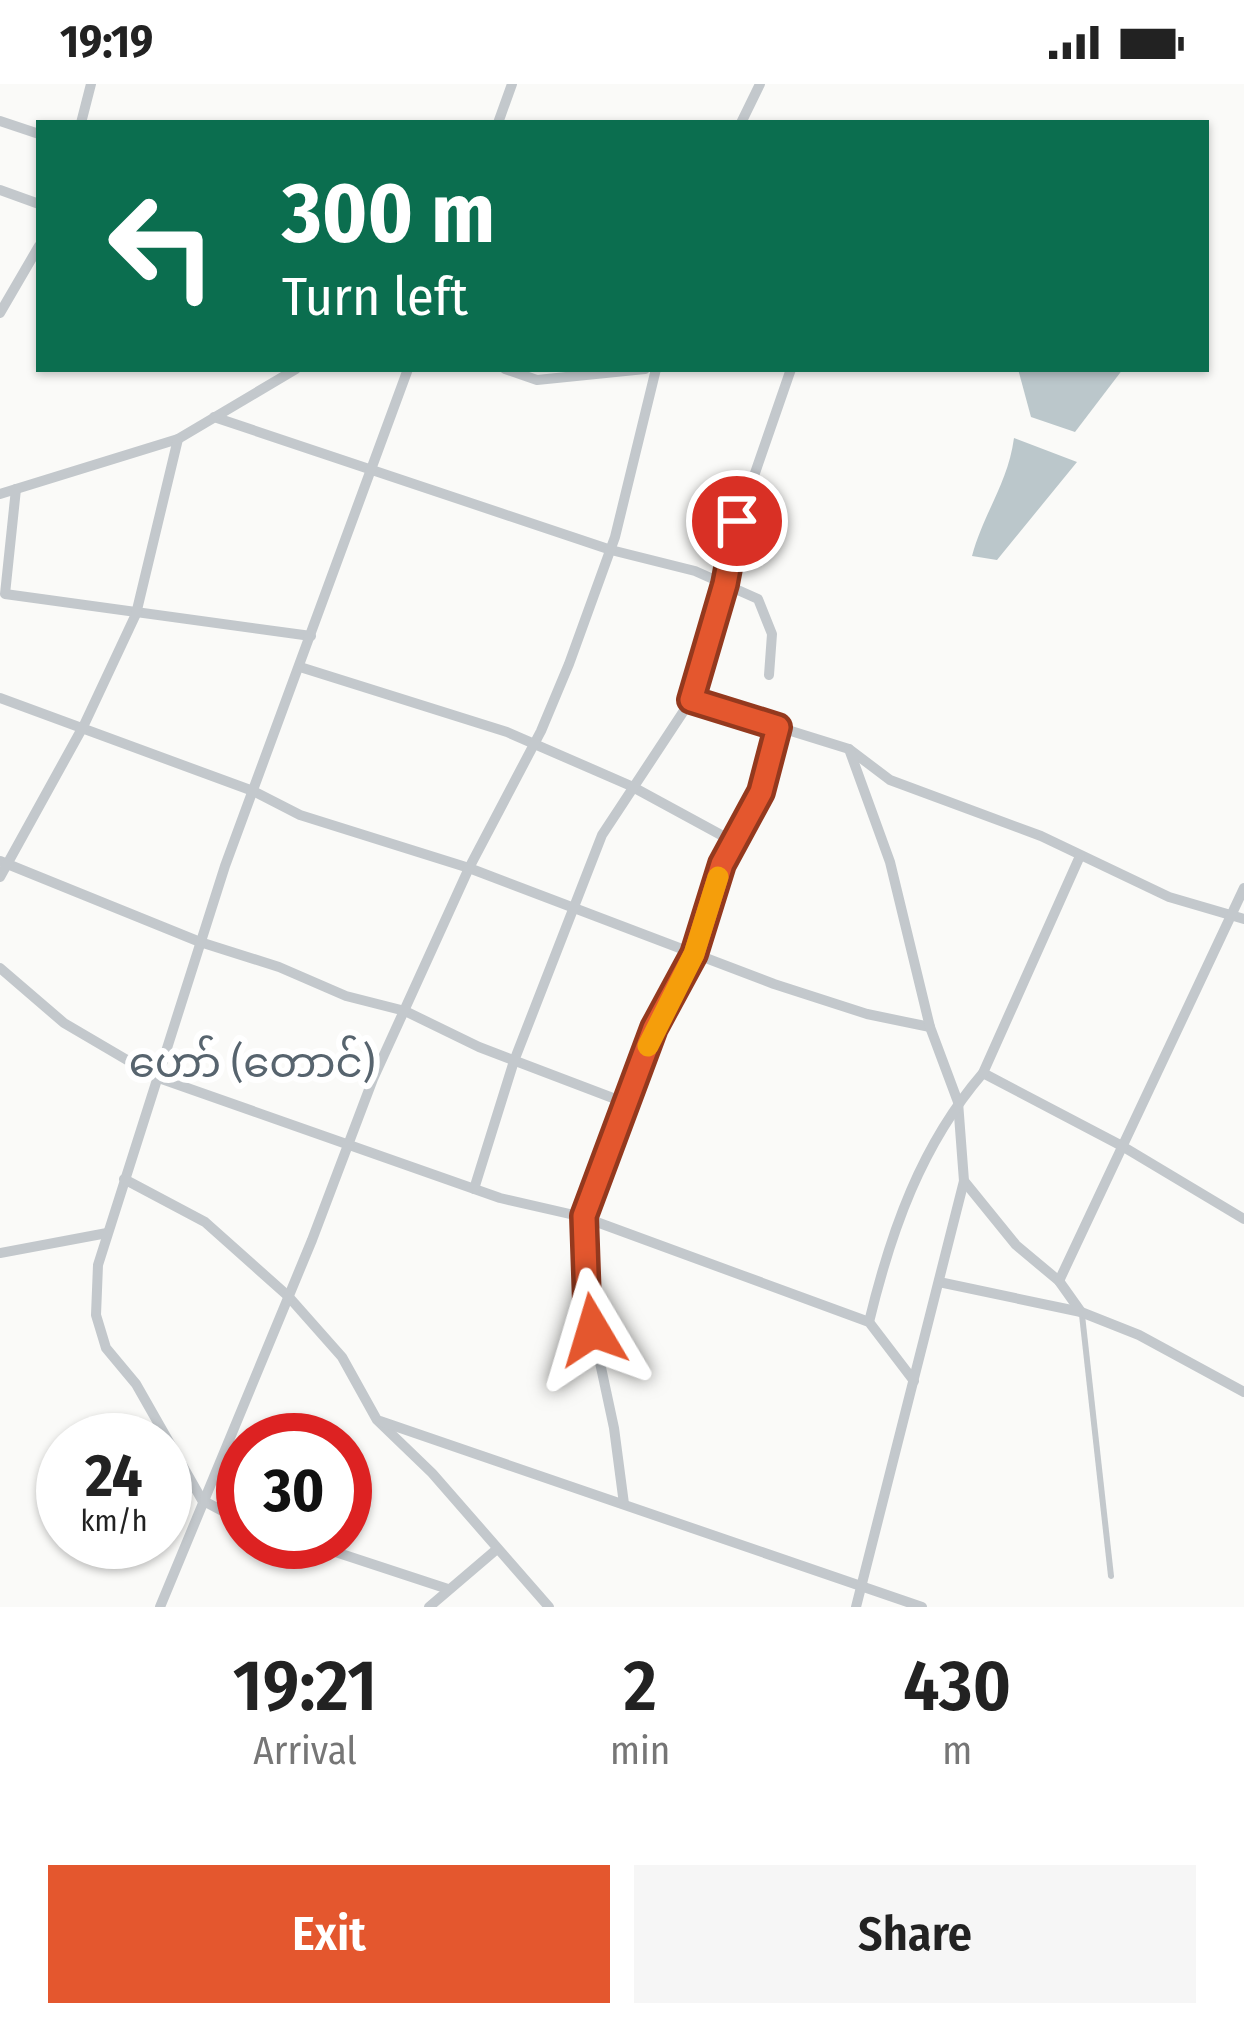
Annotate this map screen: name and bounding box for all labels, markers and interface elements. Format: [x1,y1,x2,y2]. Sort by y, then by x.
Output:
text: 19:19 [60,15,153,69]
text: 300 m [282,163,495,264]
icon: left [84,168,240,324]
text: Turn left [282,265,468,329]
pin [686,470,788,572]
icon: arrive [704,488,770,554]
district label: ဟော် (တောင်) [129,1035,375,1088]
position arrow [530,1267,656,1393]
speed limit sign: 30 [216,1413,372,1569]
text: 24 [85,1440,143,1512]
text: km/h [81,1503,147,1539]
text: 19:21 [233,1643,377,1729]
text: 2 [624,1643,657,1729]
text: 430 [903,1643,1011,1729]
text: Arrival [253,1728,357,1774]
text: min [610,1728,670,1774]
text: m [942,1728,972,1774]
button: Exit [48,1865,610,2003]
button: Share [634,1865,1196,2003]

